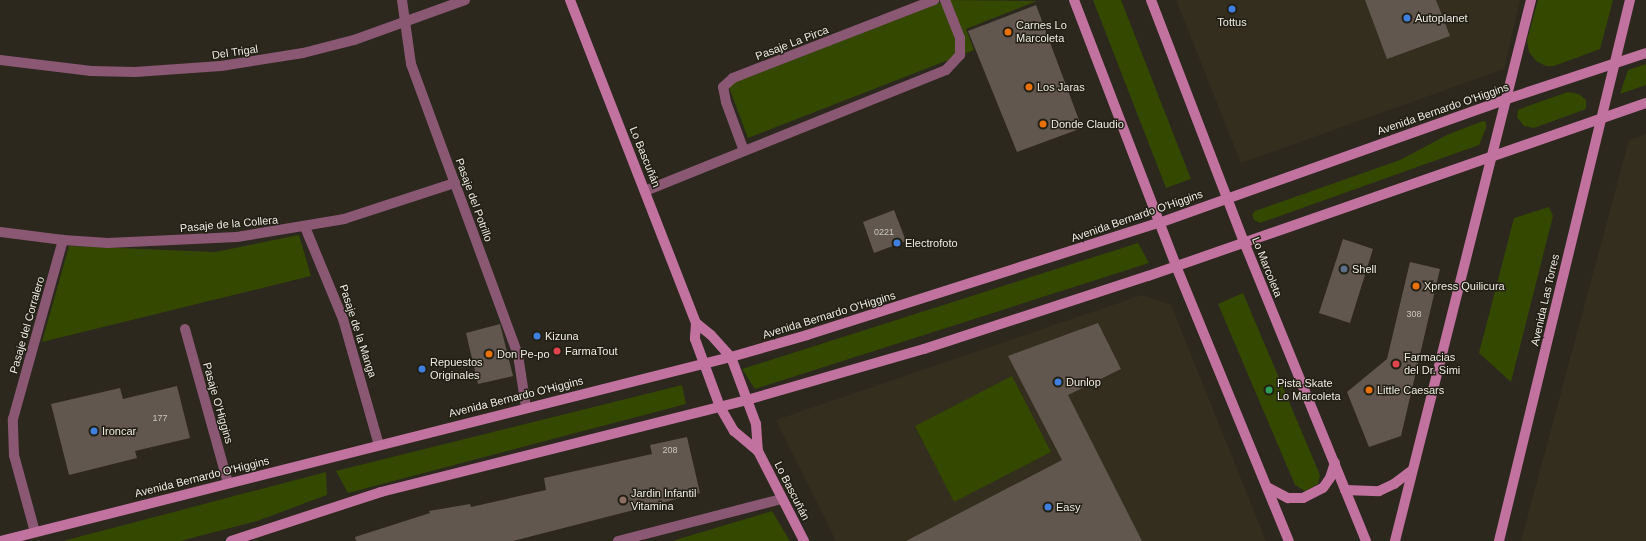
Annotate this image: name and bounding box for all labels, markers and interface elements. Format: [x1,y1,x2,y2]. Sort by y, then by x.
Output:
marker: Tottus [1227,4,1237,14]
place label: Autoplanet [1415,11,1468,25]
marker: Autoplanet [1402,13,1412,23]
place label: Tottus [1217,15,1247,29]
place label: Carnes Lo Marcoleta [1016,19,1067,45]
street label: Pasaje La Pirca [754,23,830,63]
marker: Carnes Lo Marcoleta [1003,27,1013,37]
street label: Del Trigal [211,42,259,62]
place label: Los Jaras [1037,80,1085,94]
street label: Avenida Bernardo O'Higgins [1375,80,1511,138]
marker: Los Jaras [1024,82,1034,92]
place label: Donde Claudio [1051,117,1124,131]
marker: Donde Claudio [1038,119,1048,129]
street label: Lo Bascuñán [627,125,663,189]
street label: Pasaje del Potrillo [453,156,495,244]
street label: Avenida Bernardo O'Higgins [1069,187,1205,245]
street label: Pasaje de la Collera [179,213,279,235]
house number: 0221 [874,227,894,237]
street label: Lo Marcoleta [1249,235,1285,299]
place label: Electrofoto [905,236,958,250]
marker: Electrofoto [892,238,902,248]
street label: Avenida Las Torres [1528,253,1562,347]
place label: Shell [1352,262,1376,276]
marker: Shell [1339,264,1349,274]
street label: Pasaje del Corralero [7,275,47,375]
place label: Xpress Quilicura [1424,279,1505,293]
marker: Xpress Quilicura [1411,281,1421,291]
street label: Pasaje de la Manga [337,283,379,379]
street label: Avenida Bernardo O'Higgins [761,288,897,342]
house number: 308 [1406,309,1422,319]
place label: Kizuna [545,329,579,343]
marker: Kizuna [532,331,542,341]
place label: FarmaTout [565,344,618,358]
marker: FarmaTout [552,346,562,356]
place label: Don Pe-po [497,347,550,361]
marker: Don Pe-po [484,349,494,359]
place label: Farmacias del Dr. Simi [1404,351,1460,377]
place label: Repuestos Originales [430,356,483,382]
marker: Farmacias del Dr. Simi [1391,359,1401,369]
street label: Pasaje O'Higgins [200,361,236,445]
marker: Repuestos Originales [417,364,427,374]
street label: Avenida Bernardo O'Higgins [447,374,585,420]
place label: Dunlop [1066,375,1101,389]
marker: Dunlop [1053,377,1063,387]
place label: Pista Skate Lo Marcoleta [1277,377,1341,403]
place label: Little Caesars [1377,383,1444,397]
marker: Pista Skate Lo Marcoleta [1264,385,1274,395]
marker: Little Caesars [1364,385,1374,395]
house number: 177 [152,413,168,423]
place label: Ironcar [102,424,136,438]
marker: Ironcar [89,426,99,436]
house number: 208 [662,445,678,455]
street label: Avenida Bernardo O'Higgins [133,454,271,500]
street label: Lo Bascuñán [772,459,812,523]
place label: Jardin Infantil Vitamina [631,487,696,513]
marker: Jardin Infantil Vitamina [618,495,628,505]
place label: Easy [1056,500,1080,514]
marker: Easy [1043,502,1053,512]

